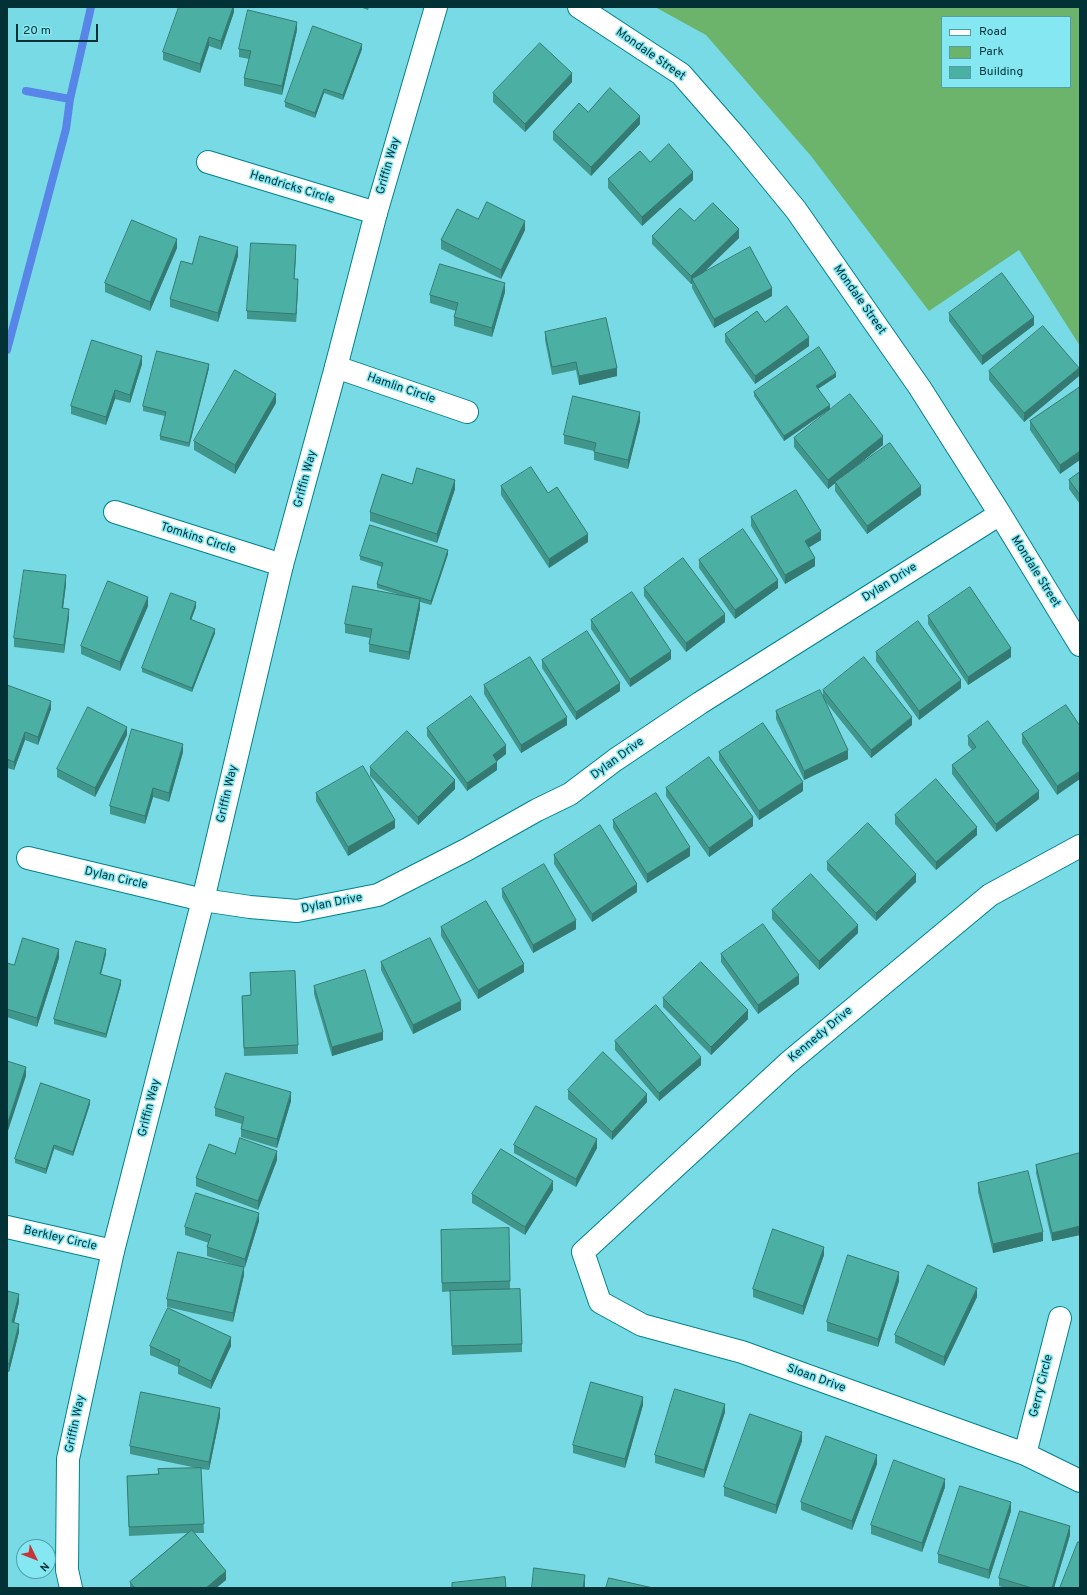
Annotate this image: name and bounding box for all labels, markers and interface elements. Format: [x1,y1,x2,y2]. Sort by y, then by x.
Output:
scale bar [18,16,100,42]
legend [941,16,1071,88]
text: 20 m [23,23,51,39]
text: Road [979,24,1007,40]
street label: Mondale Street [612,26,688,84]
text: Park [979,44,1004,60]
text: Building [979,64,1023,80]
street label: Griffin Way [374,136,404,196]
street label: Hendricks Circle [248,168,336,208]
street label: Mondale Street [830,262,888,338]
street label: Hamlin Circle [365,371,437,407]
street label: Griffin Way [291,449,321,509]
street label: Tomkins Circle [159,520,237,558]
street label: Mondale Street [1007,534,1063,610]
street label: Dylan Drive [860,560,920,606]
street label: Dylan Drive [589,735,647,783]
street label: Griffin Way [214,764,242,824]
street label: Dylan Circle [83,865,149,893]
street label: Dylan Drive [300,891,364,917]
street label: Kennedy Drive [786,1004,856,1066]
street label: Griffin Way [136,1078,164,1138]
street label: Berkley Circle [22,1224,98,1254]
street label: Gerry Circle [1027,1353,1057,1419]
street label: Sloan Drive [785,1362,847,1396]
street label: Griffin Way [63,1394,89,1454]
north arrow [16,1539,56,1579]
text: N [36,1559,52,1574]

